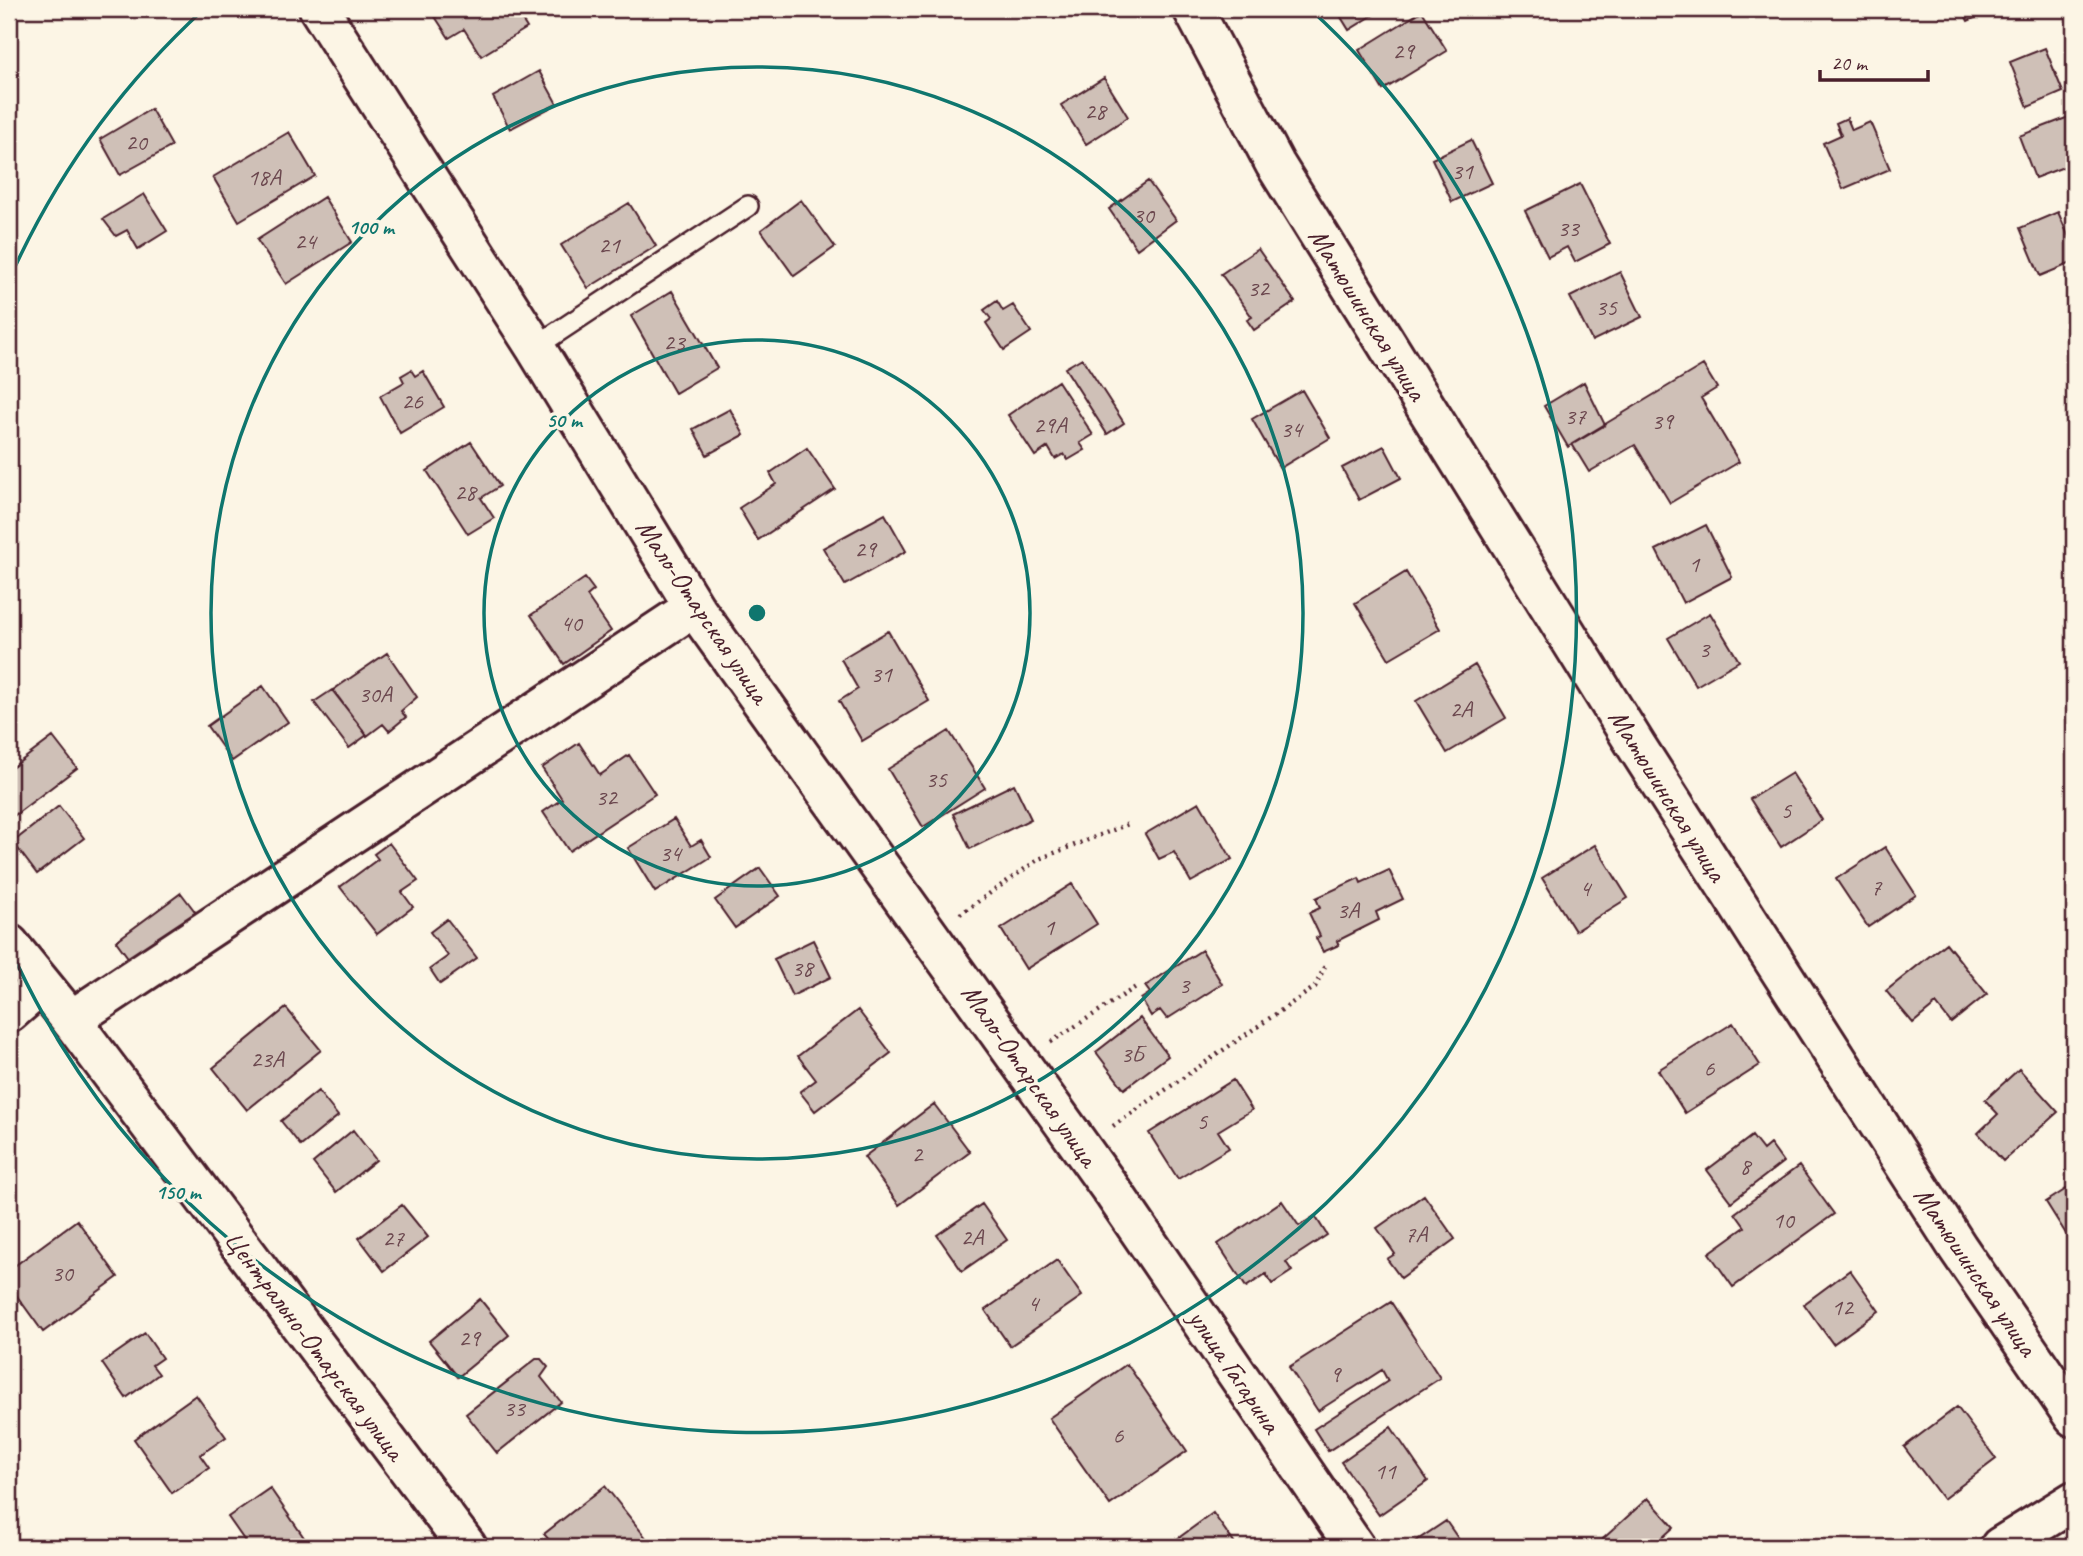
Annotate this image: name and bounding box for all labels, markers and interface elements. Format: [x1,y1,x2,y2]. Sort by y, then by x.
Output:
house number: 29 [1392,36,1416,66]
scale bar [1820,38,1929,82]
text: 20 m [1831,50,1869,76]
house number: 28 [1084,96,1108,126]
house number: 20 [125,127,149,157]
house number: 31 [1451,156,1474,186]
house number: 18А [247,162,282,192]
house number: 30 [1132,200,1156,230]
house number: 33 [1557,213,1581,243]
text: 100 m [348,214,396,240]
street label: Матюшинская улица [1301,221,1436,408]
house number: 24 [294,226,318,256]
house number: 21 [598,230,621,260]
house number: 32 [1247,273,1271,303]
house number: 35 [1595,292,1618,322]
house number: 23 [663,327,687,357]
house number: 26 [401,386,424,416]
house number: 37 [1564,401,1587,431]
house number: 39 [1651,406,1675,436]
text: 50 m [546,407,584,433]
house number: 29А [1033,410,1068,440]
house number: 34 [1280,414,1304,444]
house number: 28 [454,477,478,507]
street label: Мало-Отарская улица [628,512,779,712]
house number: 29 [854,534,878,564]
house number: 1 [1689,549,1701,579]
centre of rings [745,601,769,625]
house number: 40 [560,608,584,638]
house number: 3 [1699,634,1712,664]
house number: 31 [870,659,893,689]
house number: 30А [358,679,393,709]
house number: 2А [1450,694,1473,724]
street label: Матюшинская улица [1601,702,1736,889]
house number: 35 [925,764,948,794]
house number: 32 [595,782,619,812]
house number: 5 [1781,795,1793,825]
house number: 34 [659,838,683,868]
house number: 7 [1871,872,1883,902]
house number: 4 [1580,873,1593,903]
house number: 3А [1337,895,1360,925]
house number: 1 [1044,912,1056,942]
house number: 38 [791,953,815,983]
house number: 3 [1179,970,1192,1000]
street label: Мало-Отарская улица [954,977,1108,1175]
house number: 3Б [1120,1039,1147,1069]
house number: 23А [250,1044,285,1074]
house number: 6 [1704,1053,1716,1083]
house number: 5 [1197,1106,1209,1136]
house number: 2 [912,1139,925,1169]
house number: 8 [1740,1151,1753,1181]
text: 150 m [155,1179,203,1205]
street label: Матюшинская улица [1906,1180,2047,1364]
house number: 10 [1772,1205,1796,1235]
house number: 7А [1405,1219,1428,1249]
house number: 2А [961,1222,984,1252]
street label: Центрально-Отарская улица [217,1223,415,1469]
house number: 27 [382,1223,405,1253]
house number: 30 [51,1258,75,1288]
house number: 4 [1028,1288,1041,1318]
house number: 12 [1831,1292,1855,1322]
street label: улица Гагарина [1180,1301,1290,1441]
house number: 29 [458,1323,482,1353]
house number: 9 [1330,1359,1343,1389]
house number: 33 [503,1393,527,1423]
house number: 6 [1113,1420,1125,1450]
house number: 11 [1374,1456,1397,1486]

